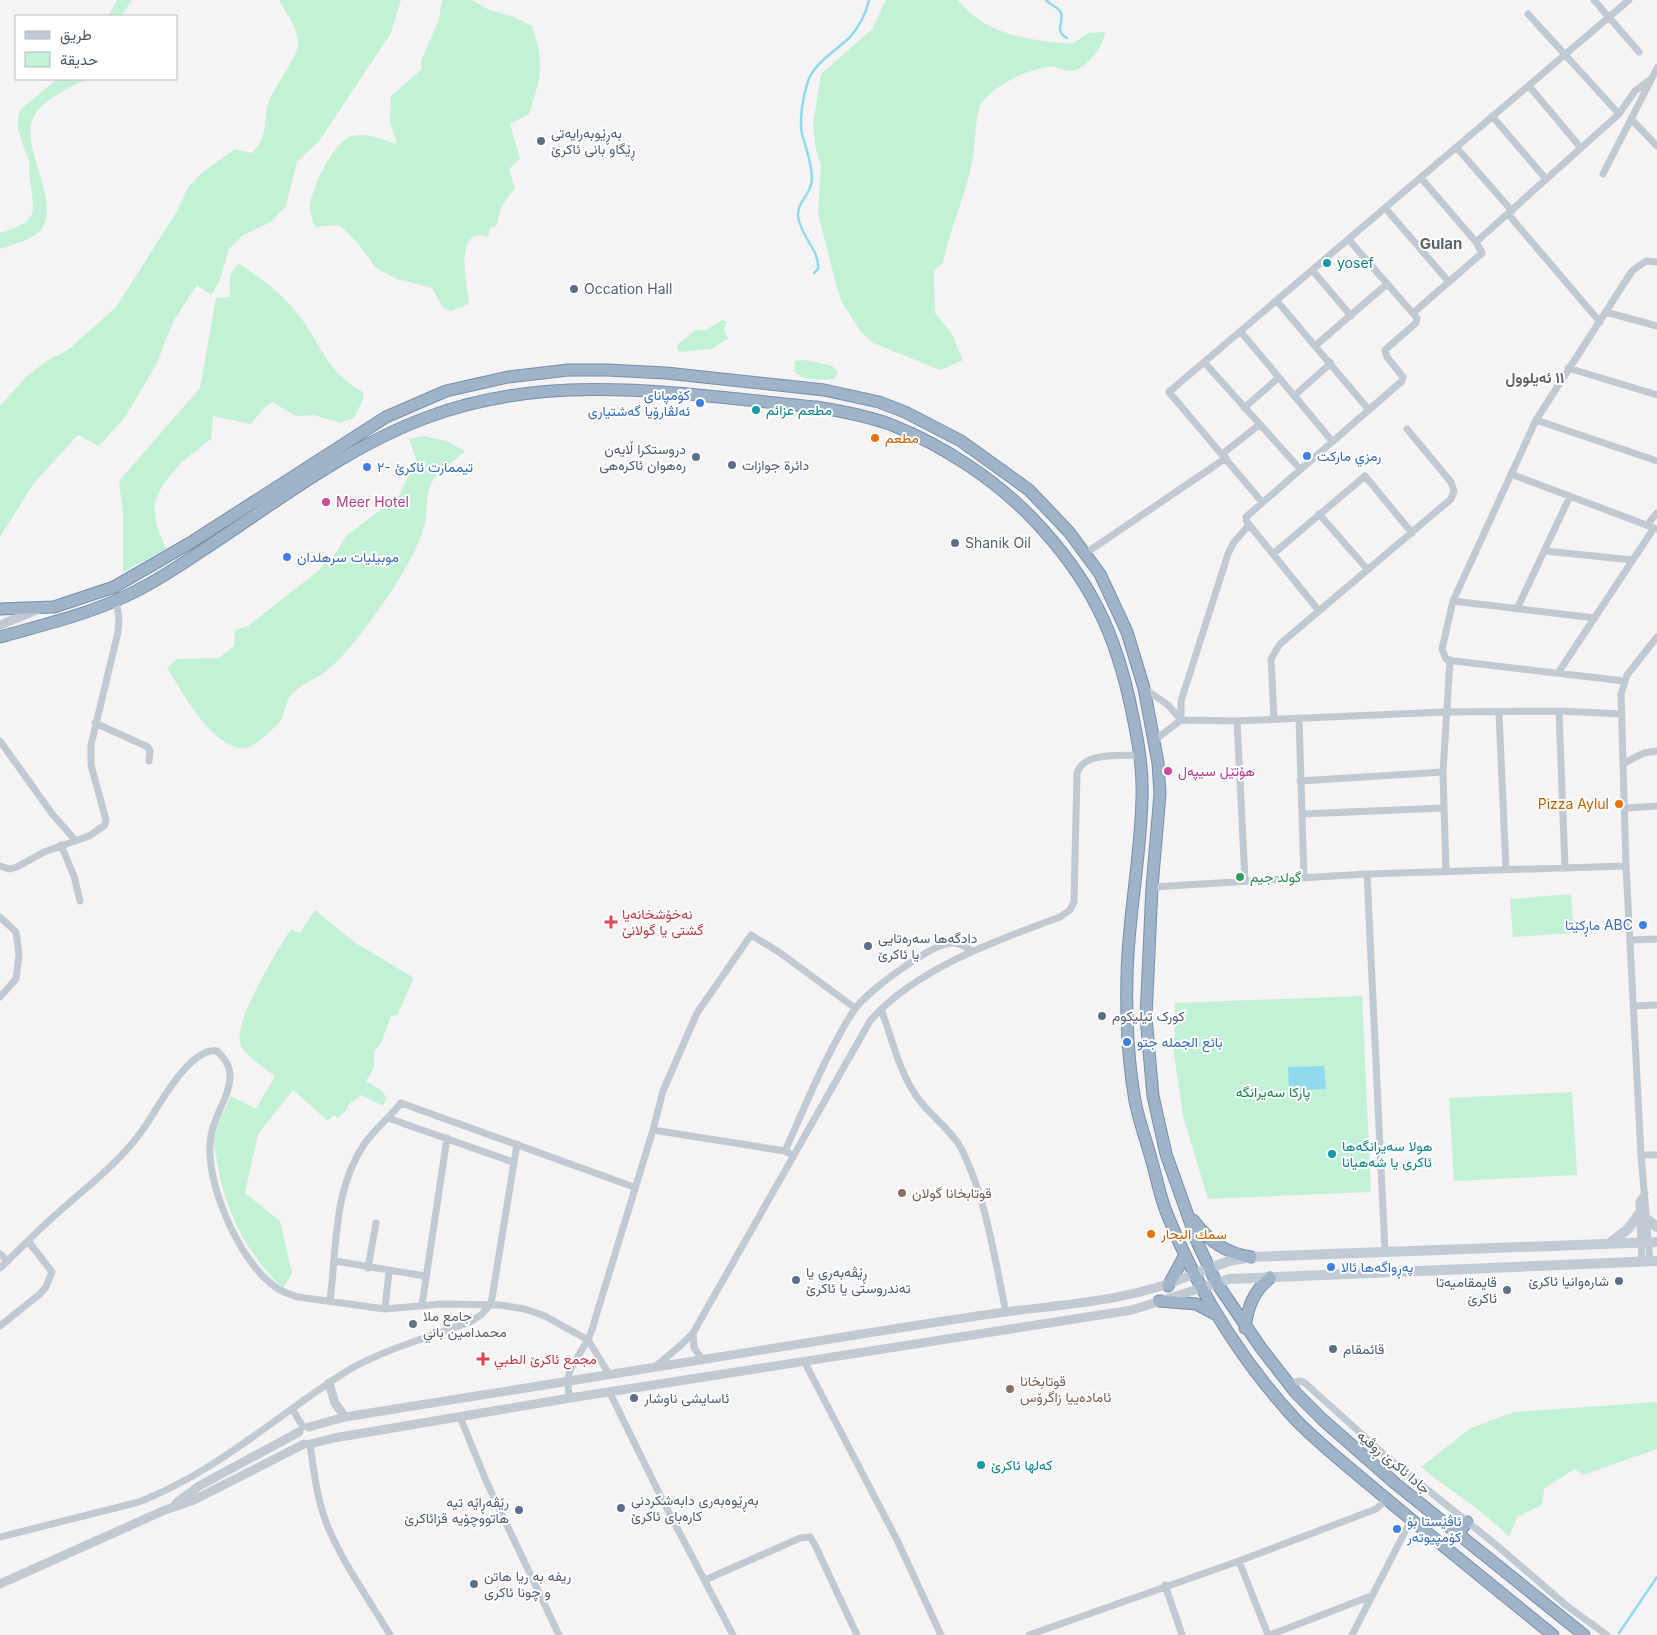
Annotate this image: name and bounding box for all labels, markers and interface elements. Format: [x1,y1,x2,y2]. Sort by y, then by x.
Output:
legend [15,15,178,80]
text: طريق [60,25,92,45]
text: حديقة [60,50,98,69]
place label: بەڕێوبەرایەتی ڕێگاو بانی ئاکرێ [551,124,636,161]
marker: بەڕێوبەرایەتی ڕێگاو بانی ئاکرێ [535,135,547,147]
district label: Gulan [1420,234,1462,253]
place label: yosef [1337,254,1374,271]
marker: yosef [1321,257,1333,269]
place label: Occation Hall [584,280,672,297]
marker: Occation Hall [568,283,580,295]
district label: ١١ ئەیلوول [1506,368,1564,387]
place label: کۆمپانای ئەلڤارۆیا گەشتیاری [588,386,690,420]
marker: کۆمپانای ئەلڤارۆیا گەشتیاری [694,397,706,409]
place label: مطعم عزائم [766,401,832,419]
marker: مطعم عزائم [750,404,762,416]
place label: مطعم [885,429,919,447]
marker: مطعم [869,432,881,444]
place label: دروستكرا ڵایەن رەهوان ئاكرەهی [599,440,686,474]
place label: رمزي ماركت [1317,447,1381,468]
marker: رمزي ماركت [1301,450,1313,462]
marker: دروستكرا ڵایەن رەهوان ئاكرەهی [690,451,702,463]
place label: دائرة جوازات [742,456,809,474]
place label: تيممارت ئاكرئ -٢ [377,458,473,476]
marker: دائرة جوازات [726,459,738,471]
marker: تيممارت ئاكرئ -٢ [361,461,373,473]
place label: Meer Hotel [336,493,409,510]
marker: Meer Hotel [320,496,332,508]
place label: Shanik Oil [965,534,1031,551]
marker: Shanik Oil [949,537,961,549]
place label: موبيليات سرهلدان [297,548,399,566]
marker: موبيليات سرهلدان [281,551,293,563]
place label: ھۆتێل سیپەل [1178,762,1255,781]
marker: ھۆتێل سیپەل [1162,765,1174,777]
place label: Pizza Aylul [1538,795,1609,812]
marker: Pizza Aylul [1613,798,1625,810]
place label: گولد جیم [1250,868,1301,886]
marker: گولد جیم [1234,871,1246,883]
place label: نەخۆشخانەیا گشتی یا گولانێ [622,905,704,939]
marker: نەخۆشخانەیا گشتی یا گولانێ [604,915,618,929]
place label: ماڕکێتا ABC [1565,916,1633,937]
marker: ماڕکێتا ABC [1637,919,1649,931]
place label: دادگەها سەرەتایی یا ئاکرێ [878,929,978,963]
marker: دادگەها سەرەتایی یا ئاکرێ [862,940,874,952]
place label: کورک تيليكوم [1112,1007,1185,1025]
marker: کورک تيليكوم [1096,1010,1108,1022]
place label: بائع الجملە جتو [1137,1033,1223,1053]
marker: بائع الجملە جتو [1121,1036,1133,1048]
park label: پارکا سەیرانگه [1236,1083,1310,1102]
place label: هولا سەیرانگەها ئاکری یا شەهیانا [1342,1137,1433,1171]
marker: هولا سەیرانگەها ئاکری یا شەهیانا [1326,1148,1338,1160]
place label: قوتابخانا گولان [912,1184,992,1202]
marker: قوتابخانا گولان [896,1187,908,1199]
place label: سمك البحار [1160,1225,1227,1243]
marker: سمك البحار [1145,1228,1157,1240]
place label: پەڕواگەها ئالا [1341,1258,1413,1279]
marker: پەڕواگەها ئالا [1325,1261,1337,1273]
place label: ڕێڤەبەری یا تەندروستی یا ئاکرێ [806,1263,911,1297]
place label: شارەوانیا ئاکرێ [1528,1272,1609,1290]
place label: قایمقامیەتا ئاکرێ [1436,1273,1497,1307]
marker: ڕێڤەبەری یا تەندروستی یا ئاکرێ [790,1274,802,1286]
marker: شارەوانیا ئاکرێ [1613,1275,1625,1287]
marker: قایمقامیەتا ئاکرێ [1501,1284,1513,1296]
place label: جامع ملا محمدامين باني [423,1307,507,1344]
marker: جامع ملا محمدامين باني [407,1318,419,1330]
place label: قائمقام [1343,1340,1384,1358]
marker: قائمقام [1327,1343,1339,1355]
place label: مجمع ئاکرێ الطبي [494,1350,597,1371]
marker: مجمع ئاکرێ الطبي [476,1352,490,1366]
place label: قوتابخانا ئامادەییا زاگرۆس [1020,1372,1111,1406]
marker: قوتابخانا ئامادەییا زاگرۆس [1004,1383,1016,1395]
place label: ئاسايشى ناوشار [643,1389,729,1407]
marker: ئاسايشى ناوشار [628,1392,640,1404]
street label: جادا ئاکرێ ڕوڤیە [1352,1426,1434,1500]
place label: کەلها ئاکرێ [991,1456,1053,1474]
marker: کەلها ئاکرێ [975,1459,987,1471]
place label: بەڕێوەبەری دابەشکردنی کارەبای ئاکرێ [631,1491,759,1525]
place label: رێڤەڕاێە تیە هاتووچۆیە قزائاکرێ [404,1493,509,1528]
marker: بەڕێوەبەری دابەشکردنی کارەبای ئاکرێ [615,1502,627,1514]
marker: رێڤەڕاێە تیە هاتووچۆیە قزائاکرێ [513,1504,525,1516]
place label: ئاڤێستا بۆ کۆمپیوتەر [1406,1512,1462,1547]
marker: ئاڤێستا بۆ کۆمپیوتەر [1391,1523,1403,1535]
place label: ريفه به ريا هاتن و چونا ئاكرى [484,1567,571,1602]
marker: ريفه به ريا هاتن و چونا ئاكرى [468,1578,480,1590]

